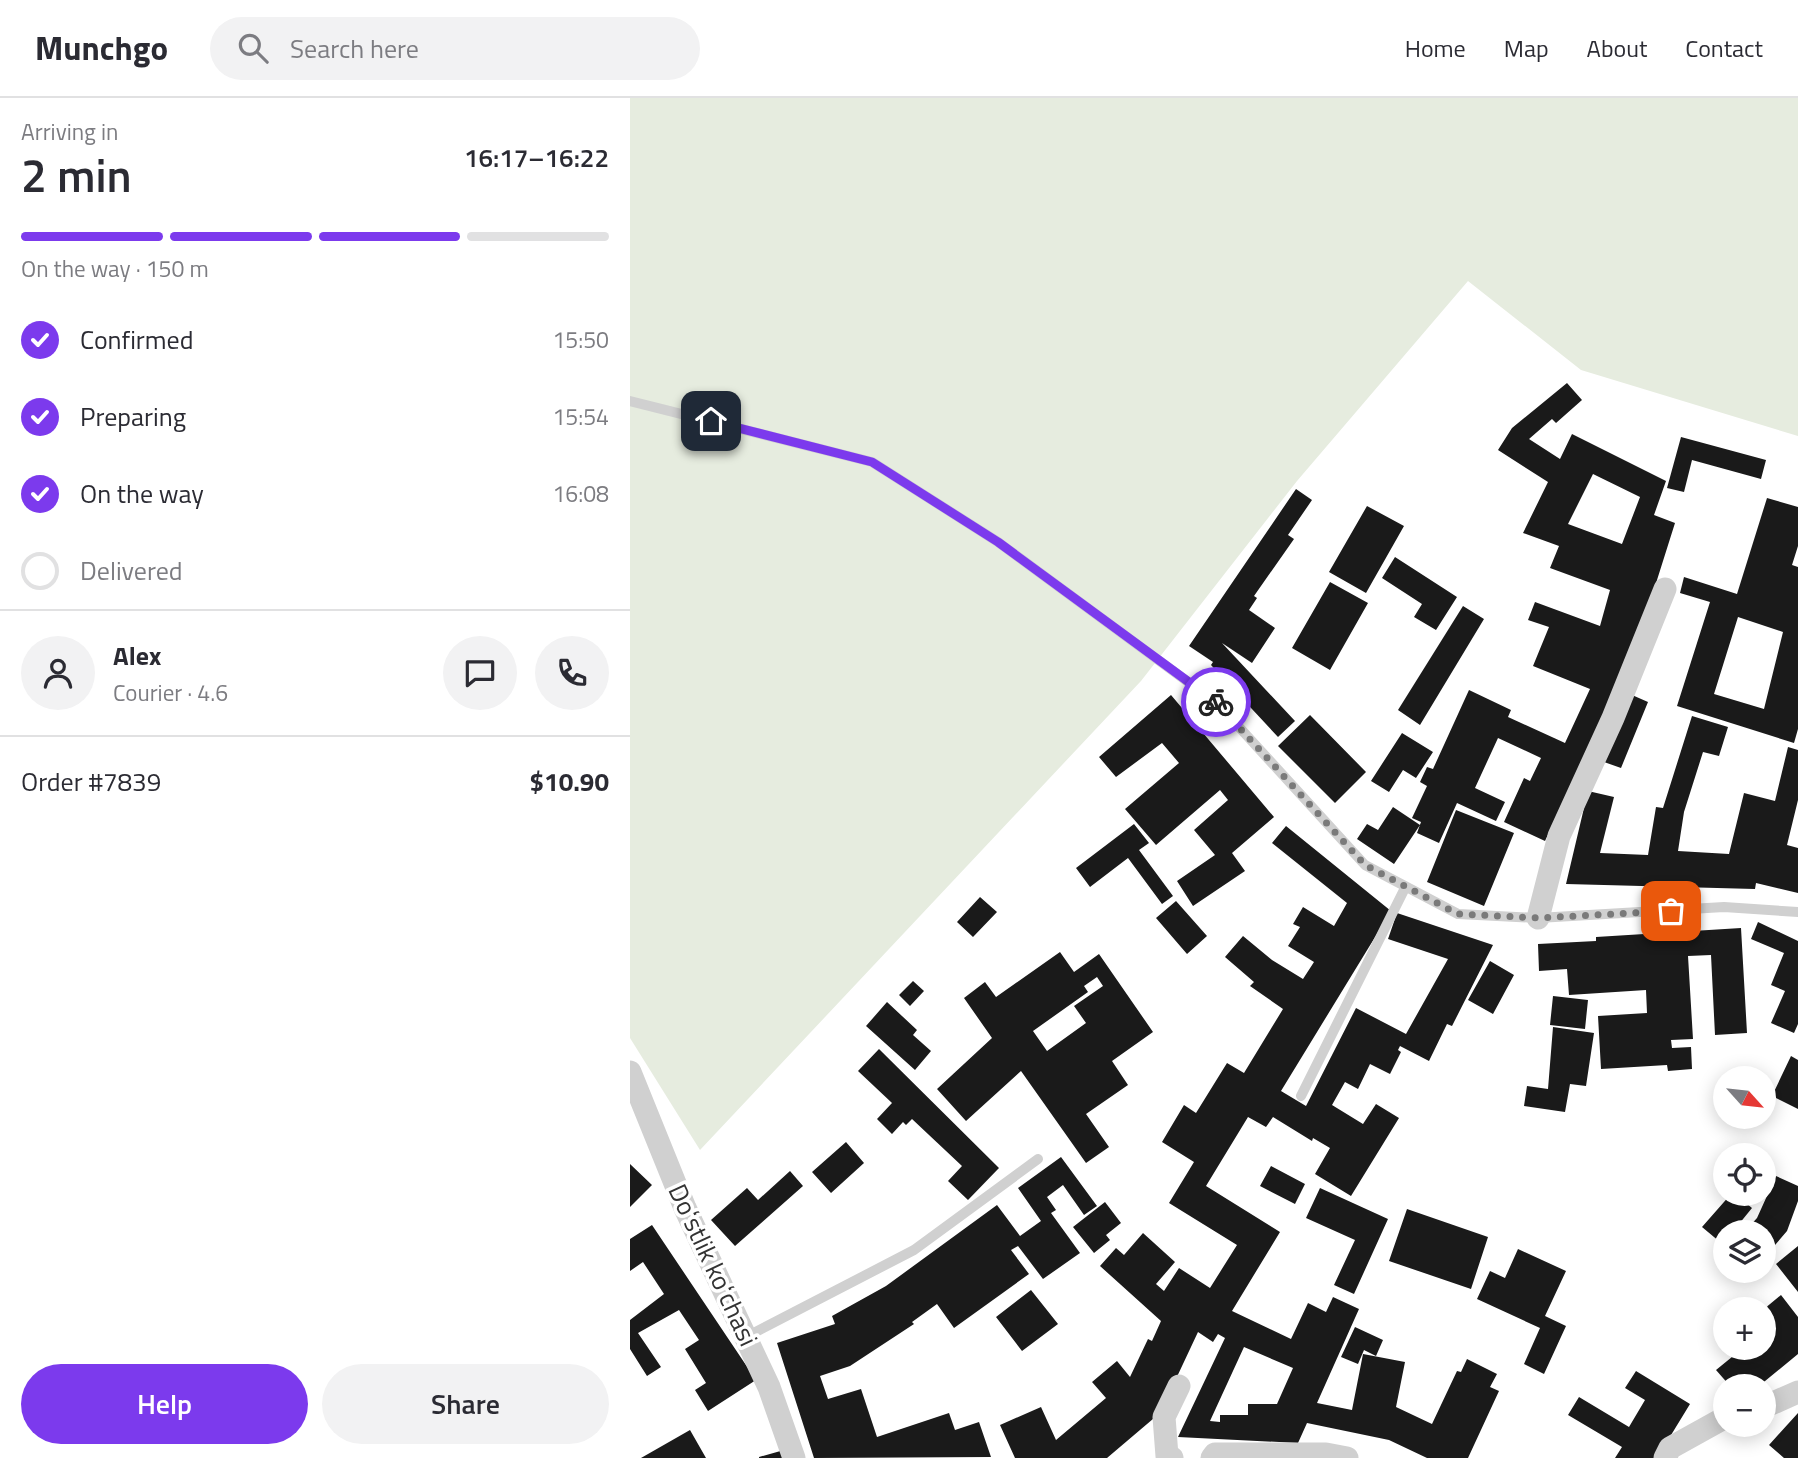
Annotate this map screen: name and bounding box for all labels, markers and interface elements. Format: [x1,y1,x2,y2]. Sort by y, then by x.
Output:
search box [210,17,700,80]
text: Munchgo [35,23,168,73]
icon: search [234,29,272,67]
text: Search here [290,29,419,68]
text: Home [1405,30,1466,66]
text: Map [1504,30,1549,66]
text: About [1587,30,1647,66]
text: Contact [1685,30,1763,66]
text: Arriving in [21,114,118,149]
text: 16:17–16:22 [464,138,609,177]
text: 2 min [21,140,132,210]
text: On the way · 150 m [21,251,209,286]
text: Confirmed [80,320,194,359]
icon: check [21,321,59,359]
text: 15:50 [552,322,609,357]
pin [681,391,741,451]
text: Preparing [80,397,186,436]
icon: check [21,398,59,436]
text: 15:54 [552,399,609,434]
icon: home [692,402,730,440]
text: On the way [80,474,204,513]
icon: check [21,475,59,513]
text: 16:08 [552,476,609,511]
text: Delivered [80,551,183,590]
button: person [21,636,95,710]
text: Alex [113,636,161,675]
button: chat [443,636,517,710]
button: phone [535,636,609,710]
courier [1181,667,1251,737]
text: Courier · 4.6 [113,675,228,710]
icon: bike [1197,683,1235,721]
text: Order #7839 [21,762,161,801]
text: $10.90 [530,762,609,801]
pin [1641,881,1701,941]
icon: bag [1652,892,1690,930]
north arrow [1713,1066,1776,1129]
map controls [1713,1066,1776,1437]
button: locate [1713,1143,1776,1206]
street label: Doʻstlik koʻchasi [659,1177,768,1352]
button: layers [1713,1220,1776,1283]
button: + [1713,1297,1776,1360]
button: Help [21,1364,308,1444]
button: Share [322,1364,609,1444]
button: − [1713,1374,1776,1437]

